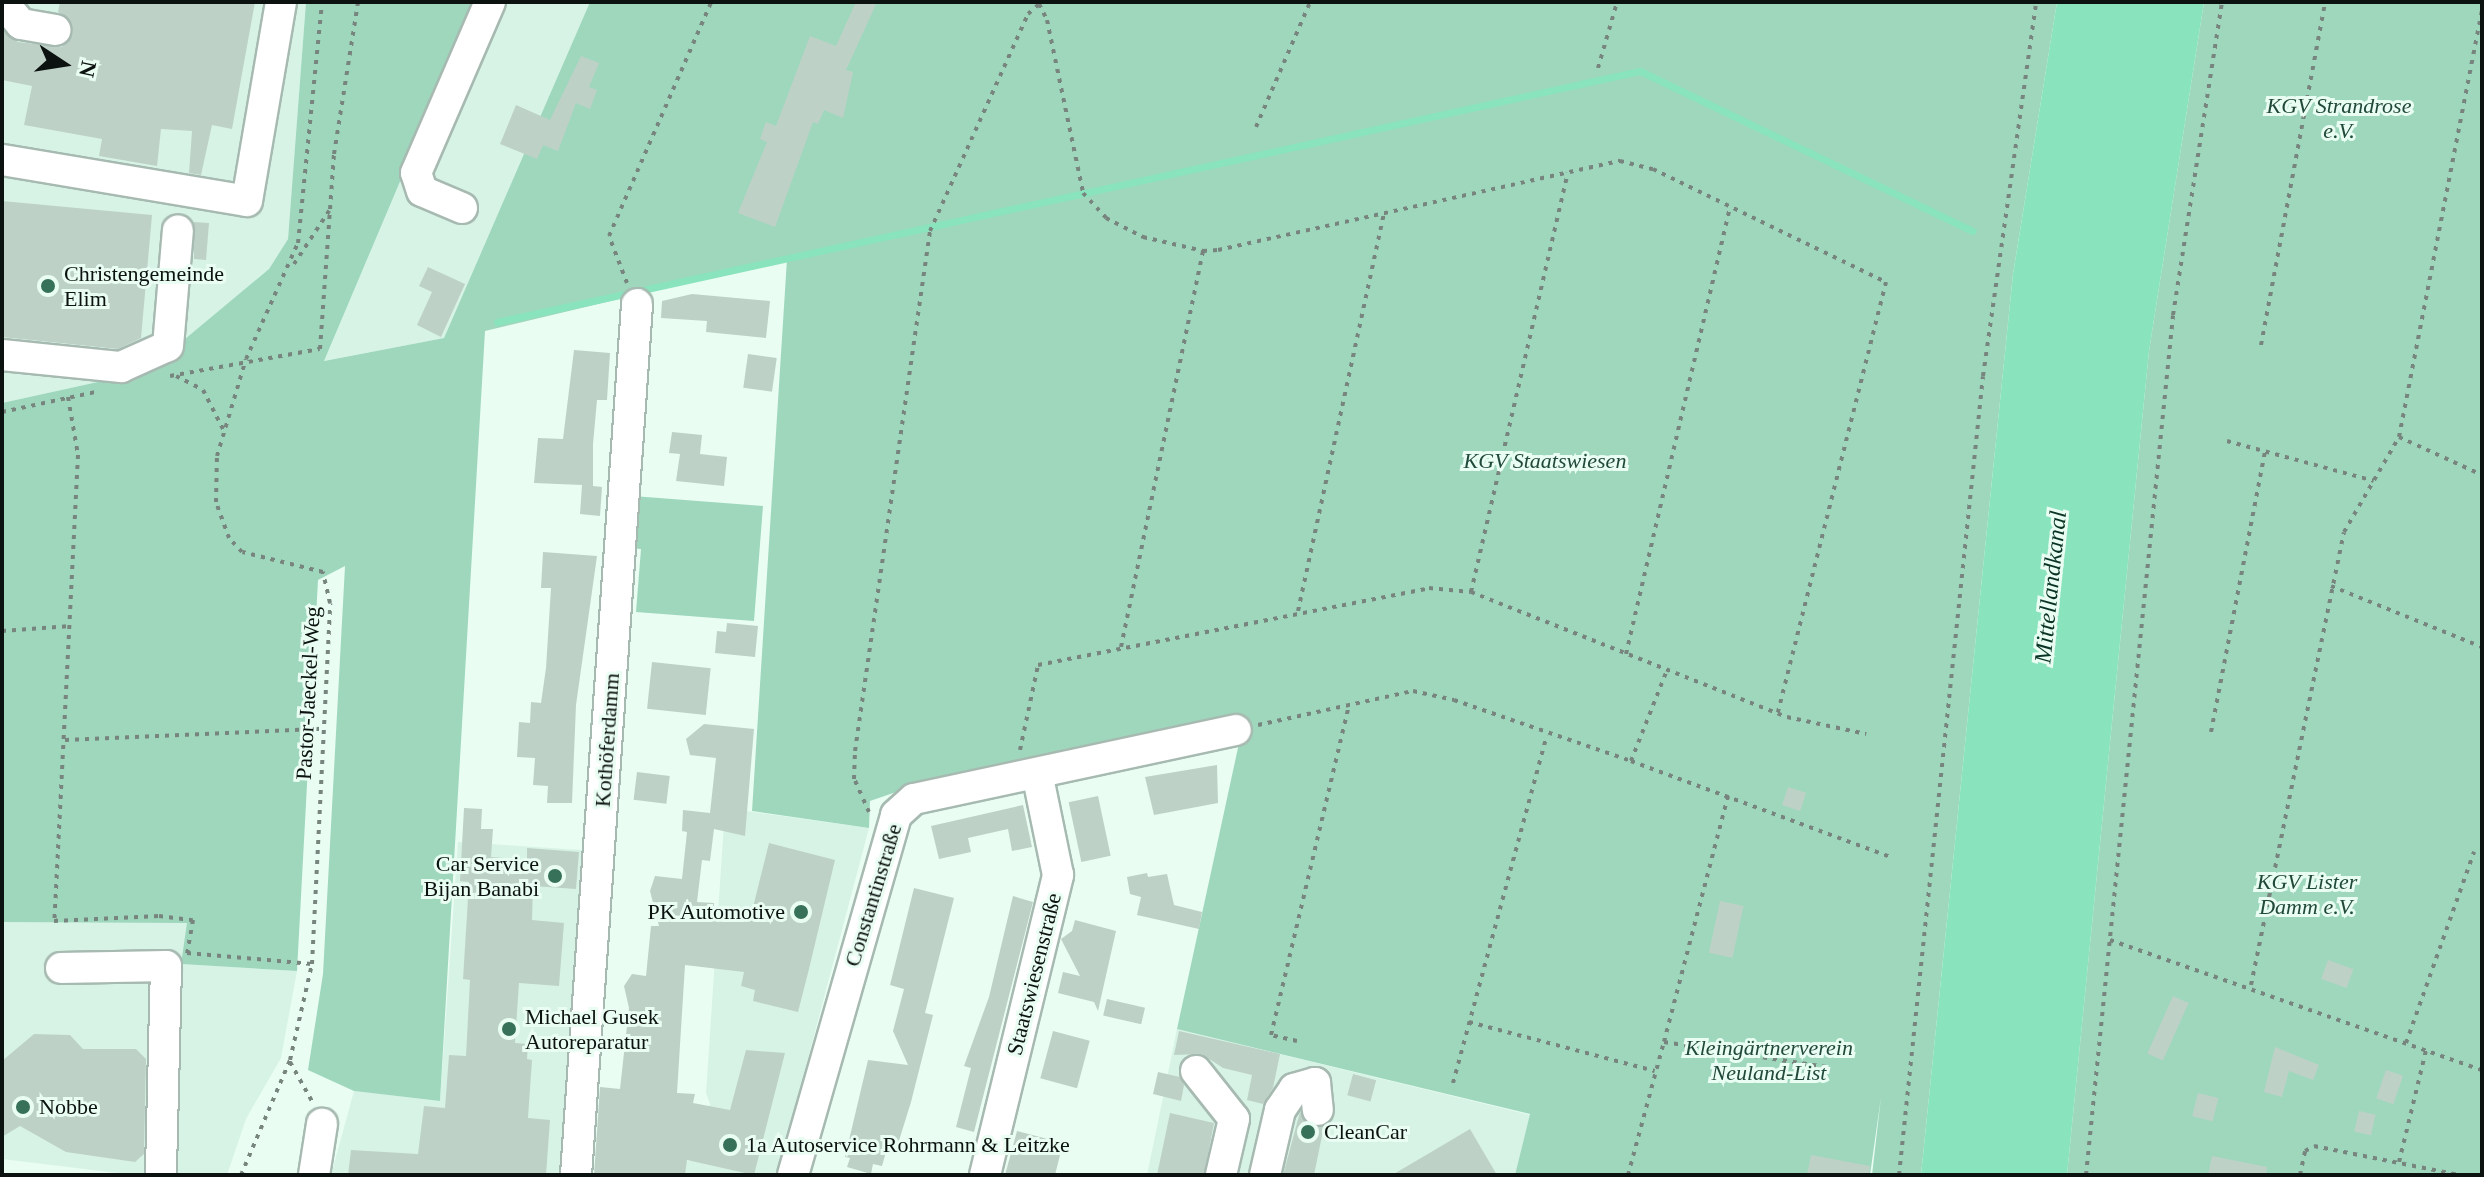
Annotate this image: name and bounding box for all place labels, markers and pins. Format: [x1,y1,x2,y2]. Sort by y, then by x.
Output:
place label: Christengemeinde Elim [64,260,224,312]
marker: Christengemeinde Elim [39,277,57,295]
place label: Car Service Bijan Banabi [424,850,539,902]
marker: Car Service Bijan Banabi [546,867,564,885]
place label: PK Automotive [646,899,785,925]
marker: PK Automotive [792,903,810,921]
place label: Michael Gusek Autoreparatur [525,1003,659,1054]
marker: Michael Gusek Autoreparatur [500,1020,518,1038]
place label: Nobbe [39,1094,98,1120]
marker: Nobbe [14,1098,32,1116]
place label: CleanCar [1324,1119,1407,1145]
marker: CleanCar [1299,1123,1317,1141]
place label: 1a Autoservice Rohrmann & Leitzke [746,1132,1071,1158]
marker: 1a Autoservice Rohrmann & Leitzke [721,1136,739,1154]

